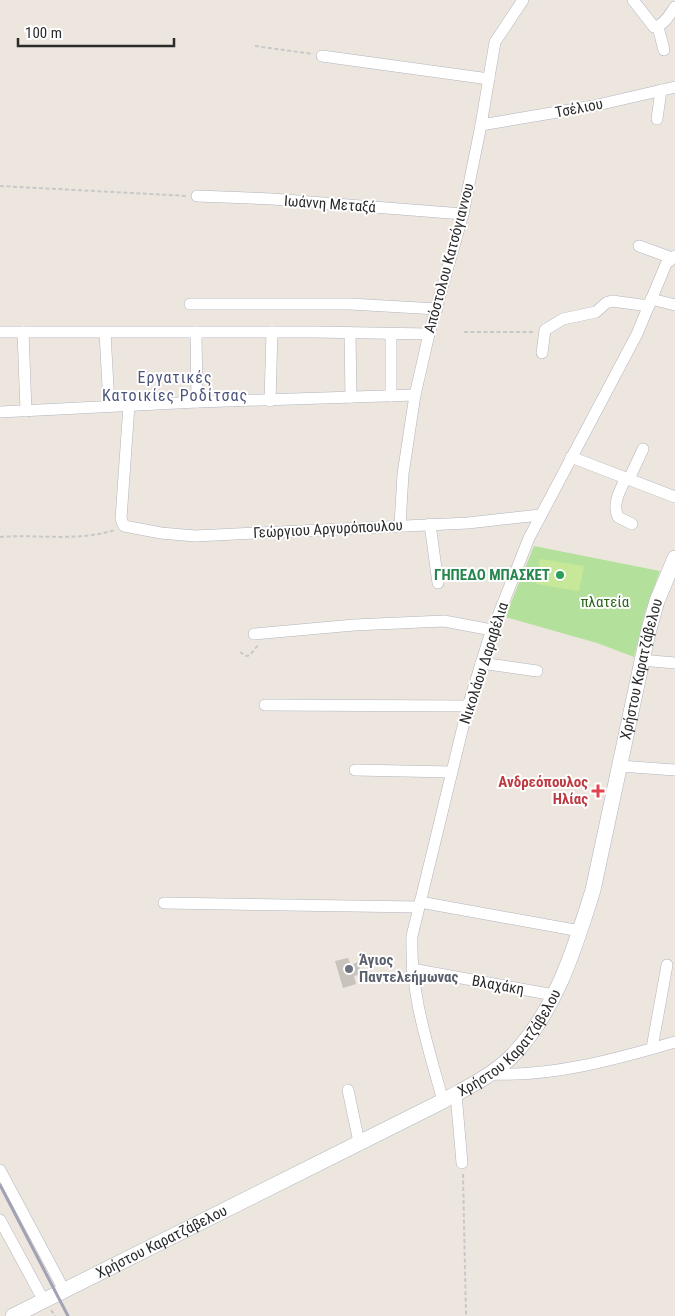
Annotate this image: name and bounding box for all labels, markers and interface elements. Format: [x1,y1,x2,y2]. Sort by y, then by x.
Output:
scale bar [18,15,174,47]
text: 100 m [25,24,62,42]
street label: Τσέλιου [554,95,604,121]
street label: Απόστολου Κατσόγιαννου [420,181,478,335]
street label: Ιωάννη Μεταξά [284,192,377,216]
district label: Εργατικές Κατοικίες Ροδίτσας [102,368,248,405]
street label: Γεώργιου Αργυρόπουλου [253,516,403,542]
place label: ΓΗΠΕΔΟ ΜΠΑΣΚΕΤ [434,566,550,584]
marker: ΓΗΠΕΔΟ ΜΠΑΣΚΕΤ [554,569,566,581]
park label: πλατεία [581,593,630,611]
street label: Χρήστου Καρατζάβελου [616,597,666,741]
street label: Νικολάου Δαραβέλια [456,599,512,726]
place label: Ανδρεόπουλος Ηλίας [498,773,588,808]
marker: Ανδρεόπουλος Ηλίας [592,785,604,797]
place label: Άγιος Παντελεήμωνας [359,951,458,986]
marker: Άγιος Παντελεήμωνας [343,963,355,975]
street label: Βλαχάκη [471,972,525,998]
street label: Χρήστου Καρατζάβελου [454,986,565,1100]
street label: Χρήστου Καρατζάβελου [93,1201,230,1282]

